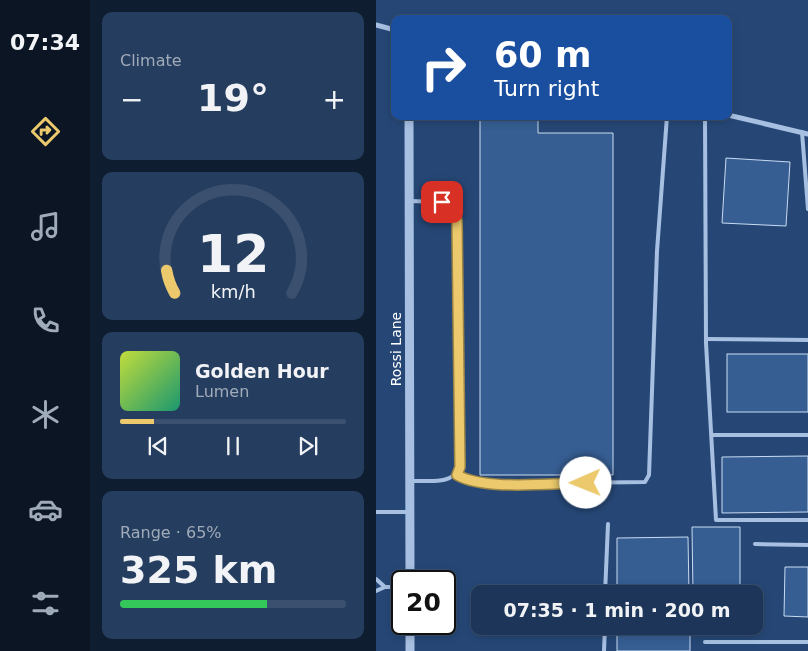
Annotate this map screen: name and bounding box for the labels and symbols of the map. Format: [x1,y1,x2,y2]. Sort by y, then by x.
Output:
pin [421,181,463,223]
street label: Rossi Lane [388,312,404,386]
position arrow [559,456,611,508]
speed limit sign: 20 [391,570,456,635]

